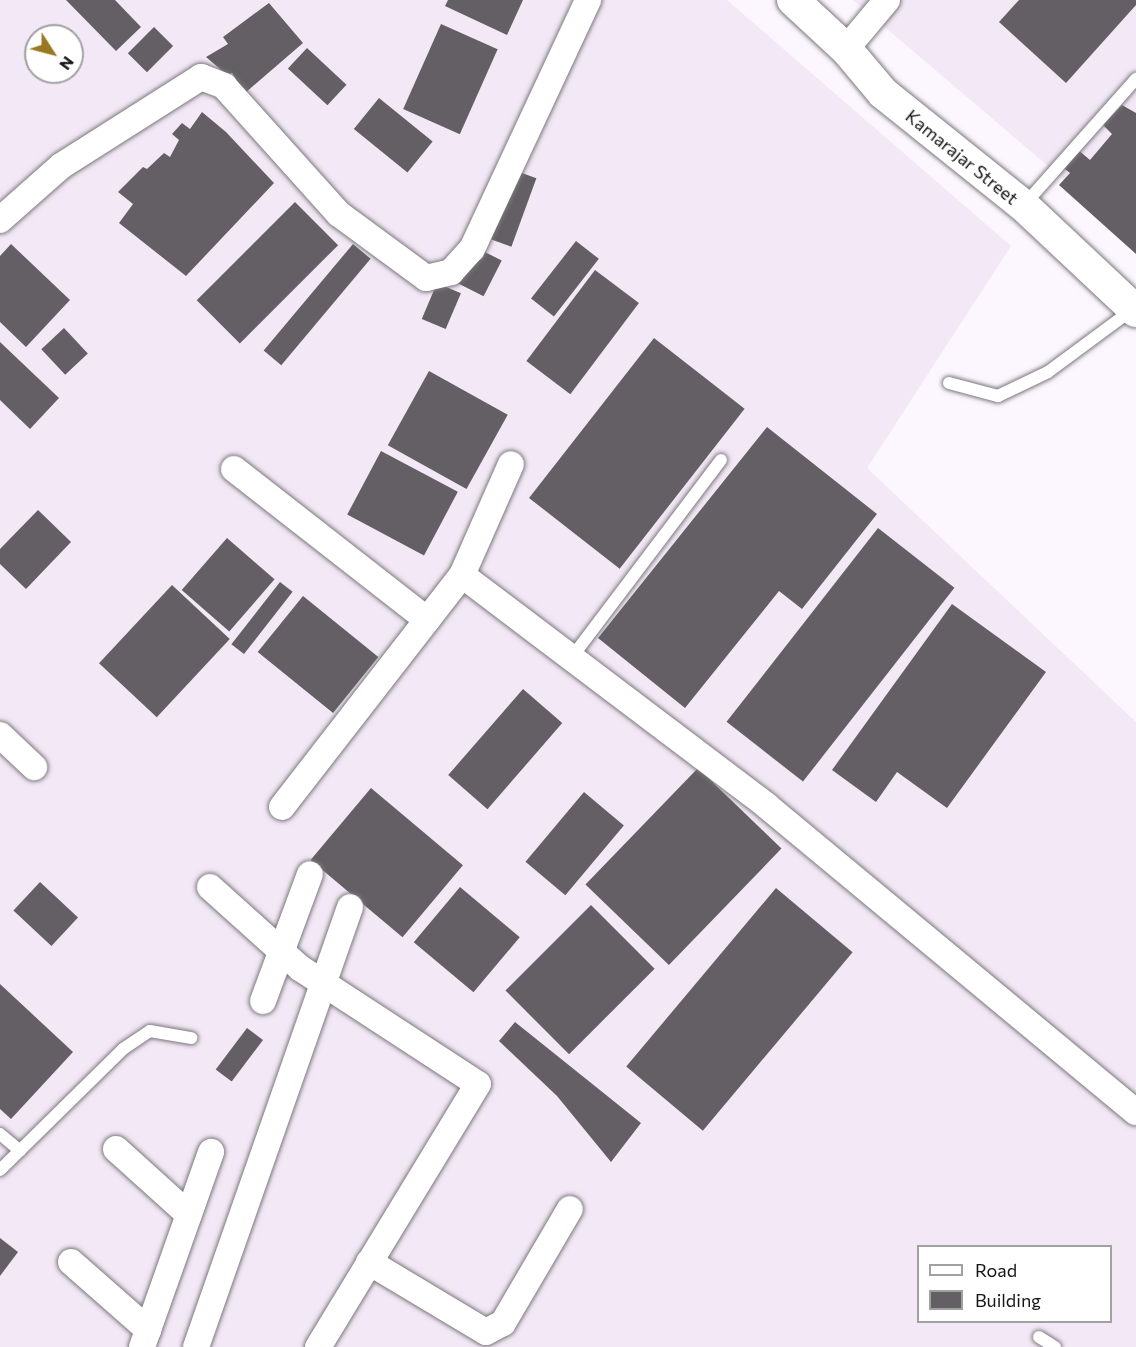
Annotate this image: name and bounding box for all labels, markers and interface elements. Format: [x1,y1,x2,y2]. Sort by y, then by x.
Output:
north arrow [24,24,84,84]
text: N [56,53,79,74]
street label: Kamarajar Street [901,105,1023,209]
legend [917,1245,1112,1323]
text: Road [975,1259,1017,1281]
text: Building [975,1289,1041,1311]

